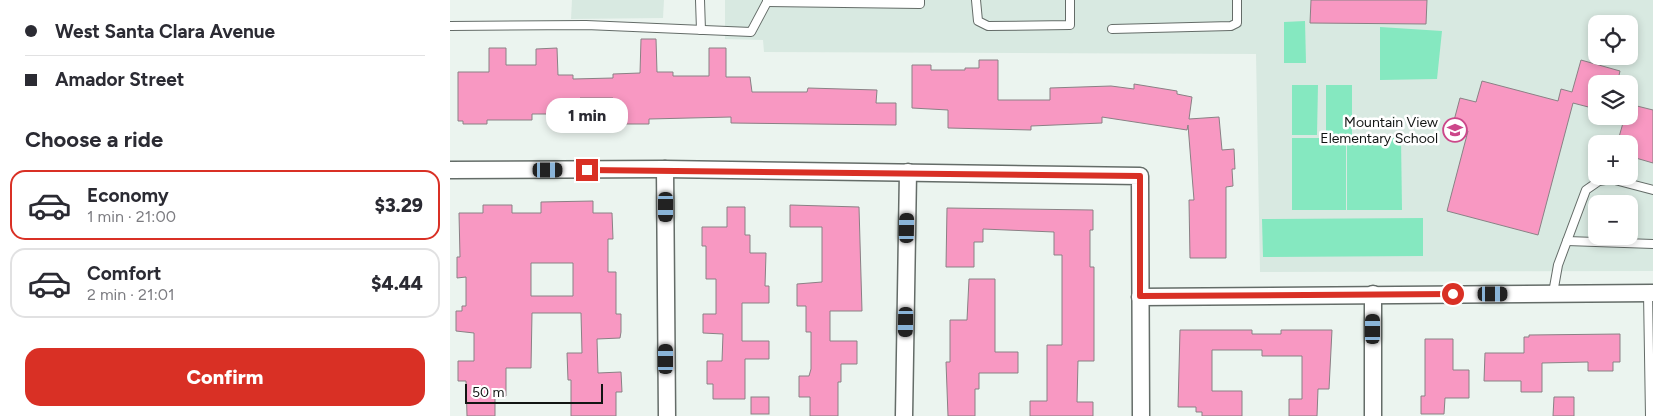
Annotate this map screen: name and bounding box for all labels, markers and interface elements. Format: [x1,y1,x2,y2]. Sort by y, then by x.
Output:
map controls [1588,15,1638,245]
button: locate [1588,15,1638,65]
text: West Santa Clara Avenue [55,20,275,43]
text: Amador Street [55,68,184,91]
button: layers [1588,75,1638,125]
callout: 1 min [546,98,628,132]
text: 1 min [568,106,606,125]
place label: Mountain View Elementary School [1320,114,1438,147]
school or university icon: Mountain View Elementary School [1442,117,1468,143]
text: Choose a ride [25,126,163,153]
button: + [1588,135,1638,185]
route end [576,159,598,181]
car [533,163,563,178]
icon: car [27,183,72,228]
text: Economy [87,184,169,207]
car [658,192,673,222]
text: $3.29 [375,194,423,217]
button: − [1588,195,1638,245]
text: 1 min · 21:00 [87,207,176,226]
car [899,213,914,243]
icon: car [27,261,72,306]
text: Comfort [87,262,162,285]
text: $4.44 [371,272,423,295]
route start [1442,283,1464,305]
text: 2 min · 21:01 [87,285,175,304]
car [1478,287,1508,302]
car [898,307,913,337]
car [1365,314,1380,344]
car [658,344,673,374]
button: Confirm [25,348,425,406]
scale bar [465,381,602,404]
text: 50 m [472,384,504,401]

